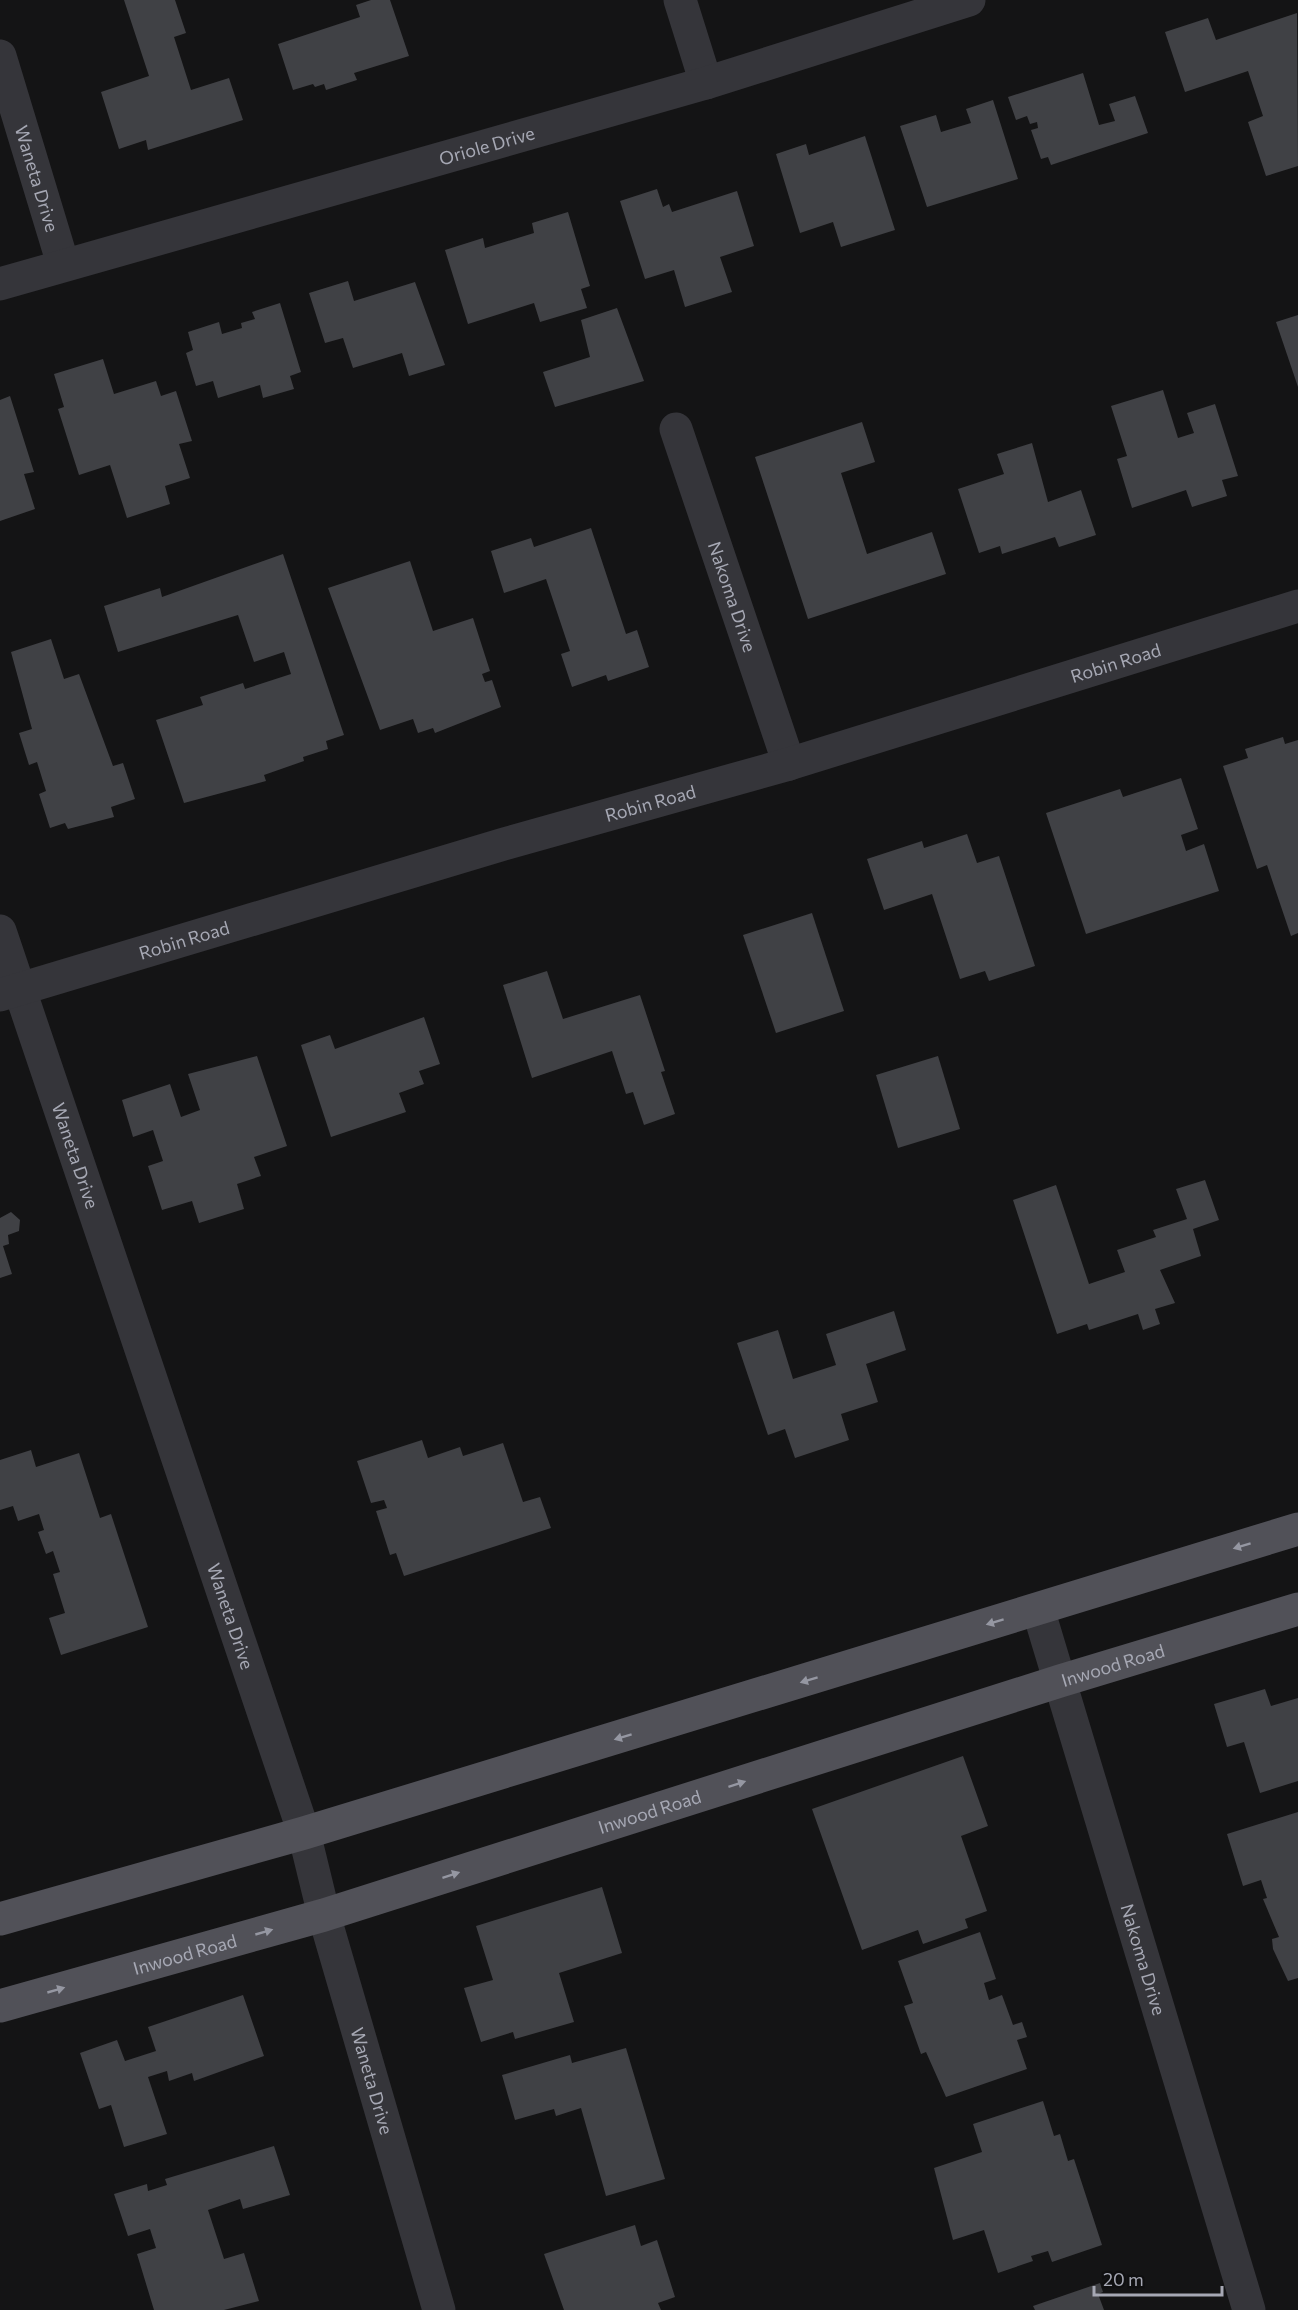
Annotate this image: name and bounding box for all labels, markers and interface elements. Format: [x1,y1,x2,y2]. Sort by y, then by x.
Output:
street label: Oriole Drive [436,121,537,169]
street label: Waneta Drive [11,123,64,234]
street label: Nakoma Drive [704,539,761,655]
street label: Robin Road [1068,638,1163,687]
street label: Robin Road [602,780,698,826]
street label: Robin Road [136,916,232,964]
street label: Waneta Drive [48,1100,104,1211]
one-way arrow [1233,1542,1251,1551]
street label: Waneta Drive [203,1560,259,1672]
one-way arrow [986,1618,1004,1627]
street label: Inwood Road [1059,1639,1167,1691]
one-way arrow [800,1675,818,1685]
one-way arrow [614,1733,632,1742]
one-way arrow [728,1779,746,1788]
street label: Inwood Road [595,1785,704,1838]
one-way arrow [442,1870,460,1879]
street label: Nakoma Drive [1116,1901,1171,2018]
one-way arrow [255,1927,273,1936]
street label: Inwood Road [131,1929,239,1979]
one-way arrow [47,1985,65,1995]
street label: Waneta Drive [346,2025,398,2137]
scale bar [1094,2259,1222,2297]
text: 20 m [1103,2268,1144,2290]

